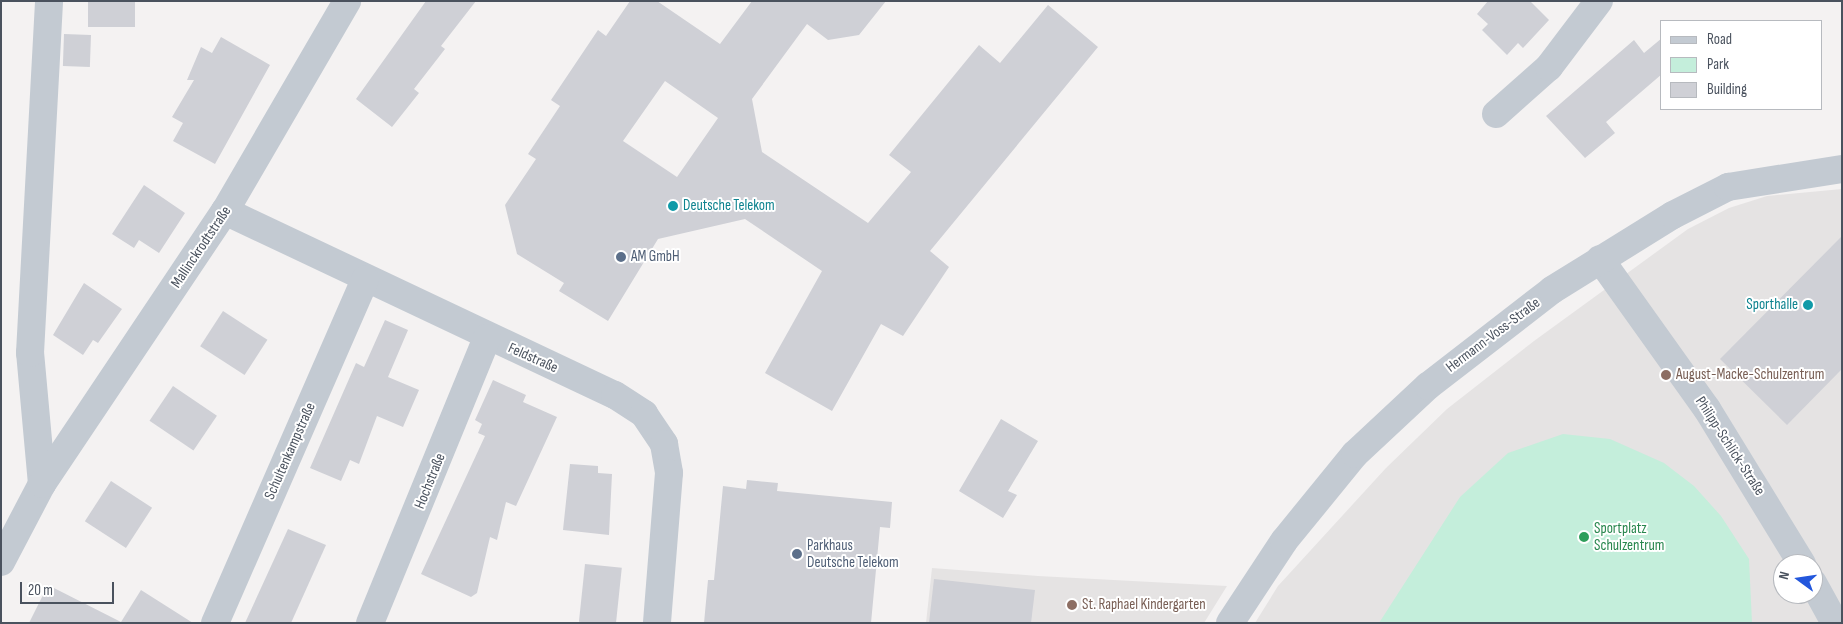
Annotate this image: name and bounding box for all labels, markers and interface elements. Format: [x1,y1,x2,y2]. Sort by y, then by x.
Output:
legend [1660,20,1823,110]
text: Road [1707,30,1732,49]
text: Park [1707,55,1729,74]
text: Building [1707,80,1747,99]
place label: Deutsche Telekom [683,197,775,215]
marker: Deutsche Telekom [667,200,679,212]
street label: Mallinckrodtstraße [167,203,235,291]
place label: AM GmbH [631,248,680,266]
marker: AM GmbH [615,251,627,263]
street label: Hermann-Voss-Straße [1442,294,1544,376]
place label: Sporthalle [1746,296,1798,314]
marker: Sporthalle [1802,299,1814,311]
street label: Feldstraße [505,339,561,377]
place label: August-Macke-Schulzentrum [1676,366,1824,384]
marker: August-Macke-Schulzentrum [1660,369,1672,381]
street label: Philipp-Schlick-Straße [1691,393,1769,499]
street label: Schultenkampstraße [261,400,319,502]
street label: Hochstraße [411,451,449,511]
place label: Sportplatz Schulzentrum [1594,519,1664,554]
marker: Sportplatz Schulzentrum [1578,531,1590,543]
place label: Parkhaus Deutsche Telekom [807,536,899,571]
marker: Parkhaus Deutsche Telekom [791,548,803,560]
north arrow [1773,554,1823,604]
text: N [1775,570,1793,581]
scale bar [22,572,116,604]
text: 20 m [28,581,53,600]
place label: St. Raphael Kindergarten [1082,596,1206,614]
marker: St. Raphael Kindergarten [1066,599,1078,611]

